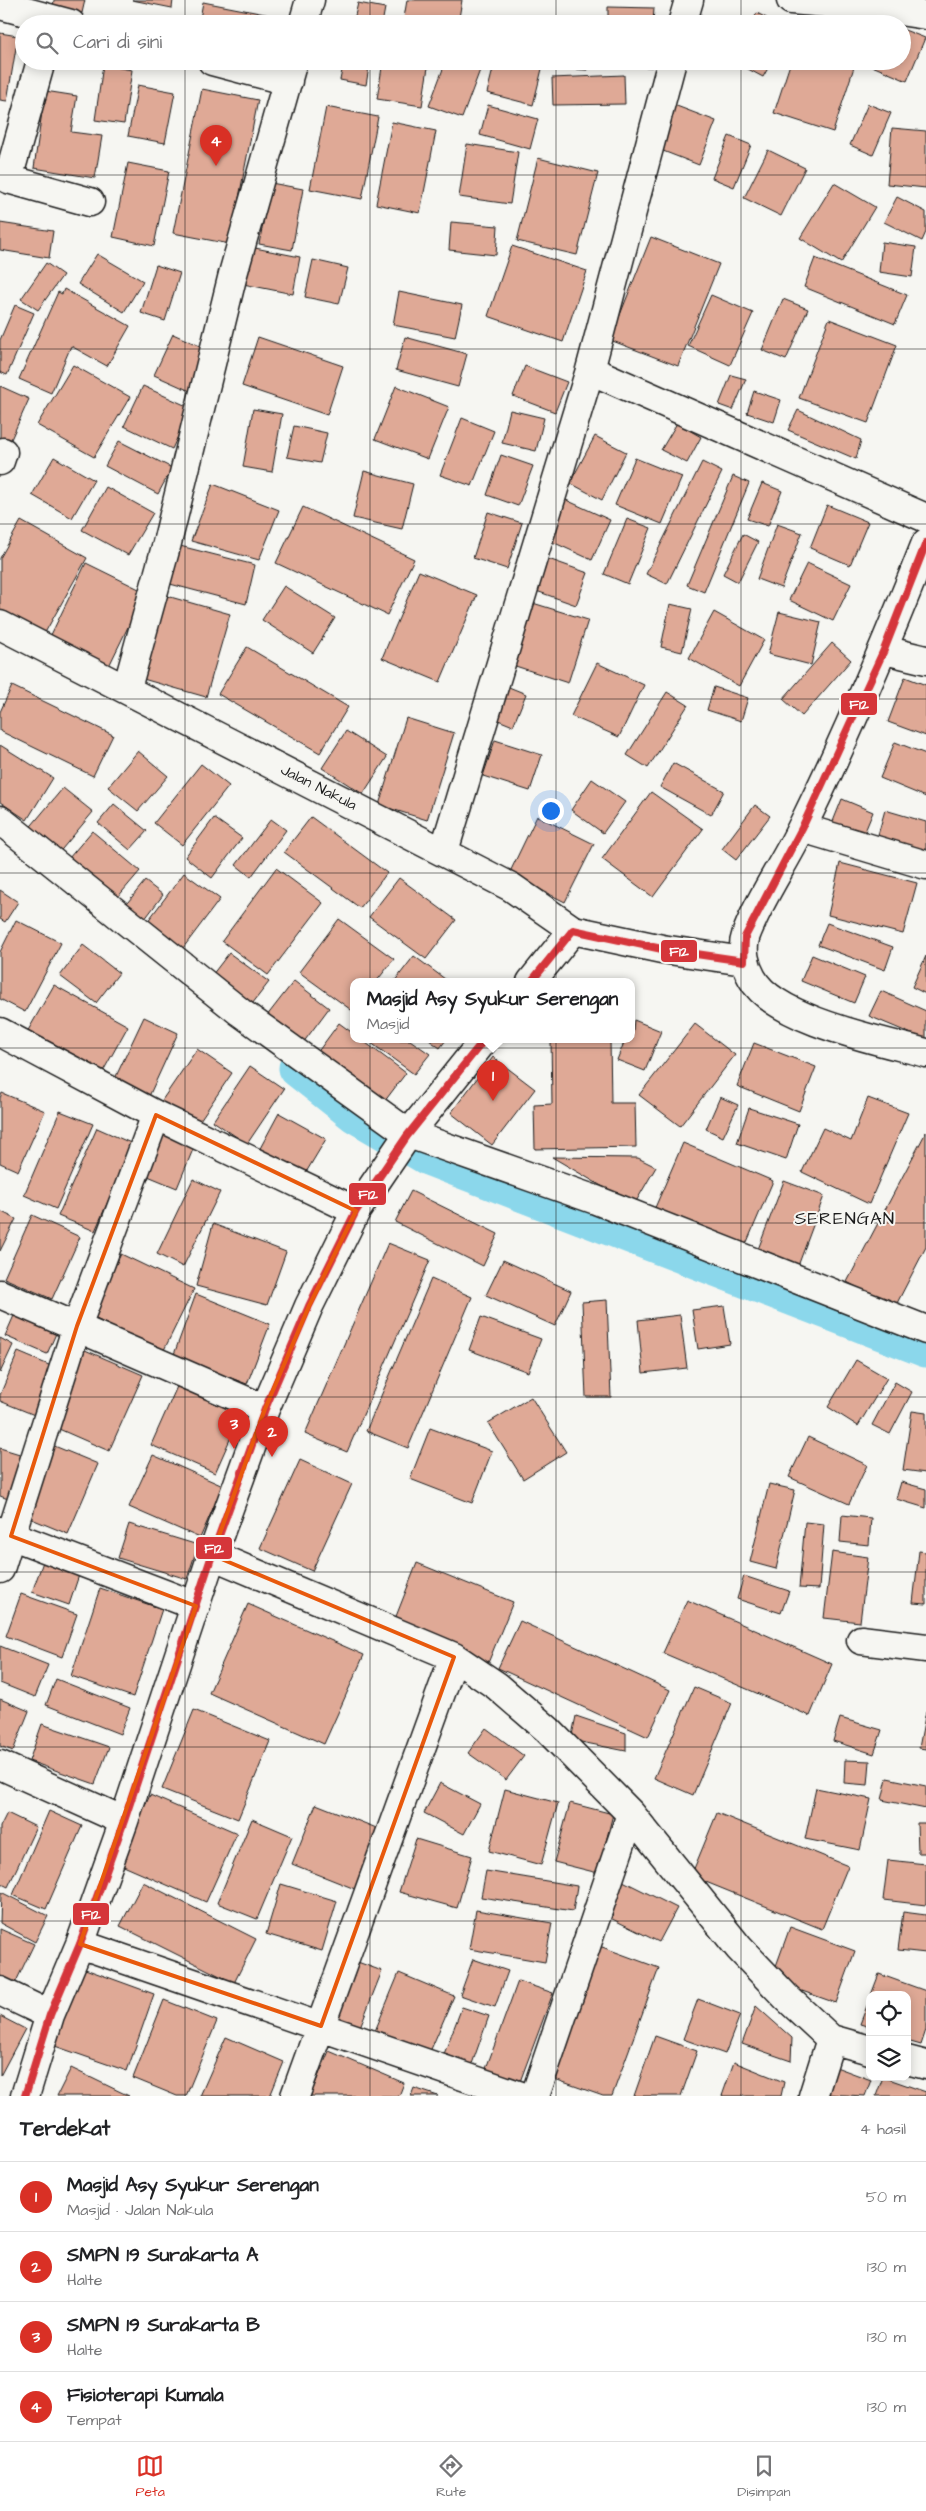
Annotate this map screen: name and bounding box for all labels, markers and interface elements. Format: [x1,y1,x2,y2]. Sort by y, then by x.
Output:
search box [15,15,911,70]
icon: search [33,29,61,57]
text: Cari di sini [73,29,162,56]
pin: 4 [200,125,232,166]
line badge: F12 [840,692,878,716]
text: F12 [849,695,870,715]
street label: Jalan Nakula [277,759,361,816]
your location [538,798,564,824]
line badge: F12 [660,939,698,963]
text: F12 [669,942,690,962]
popup [350,978,635,1043]
text: Masjid Asy Syukur Serengan [367,986,618,1013]
text: Masjid [367,1013,410,1035]
pin: 1 [477,1060,509,1101]
line badge: F12 [348,1182,387,1206]
text: F12 [358,1185,379,1205]
district label: SERENGAN [795,1206,895,1231]
pin: 3 [218,1408,250,1449]
pin: 2 [256,1416,288,1457]
line badge: F12 [195,1536,233,1560]
text: F12 [204,1539,225,1559]
line badge: F12 [72,1902,110,1926]
text: F12 [81,1905,102,1925]
map controls [866,1991,911,2081]
button: locate [866,1991,911,2036]
button: layers [866,2036,911,2081]
text: Terdekat [20,2114,110,2143]
text: 4 hasil [860,2118,906,2140]
text: Masjid Asy Syukur Serengan [67,2172,319,2199]
text: 1 [35,2186,37,2208]
text: 50 m [866,2186,906,2208]
text: Masjid · Jalan Nakula [67,2199,213,2221]
text: SMPN 19 Surakarta A [67,2242,258,2269]
text: 2 [31,2256,41,2278]
text: 130 m [867,2256,906,2278]
text: Halte [67,2269,102,2291]
text: SMPN 19 Surakarta B [67,2312,260,2339]
text: 3 [32,2326,40,2348]
text: 130 m [867,2326,906,2348]
text: Halte [67,2339,102,2361]
text: Fisioterapi Kumala [67,2382,224,2409]
text: 4 [31,2396,41,2418]
text: 130 m [867,2396,906,2418]
text: Tempat [67,2409,122,2431]
tab: Peta [136,2452,165,2502]
tab: Rute [436,2452,466,2502]
tab: Disimpan [737,2452,790,2502]

